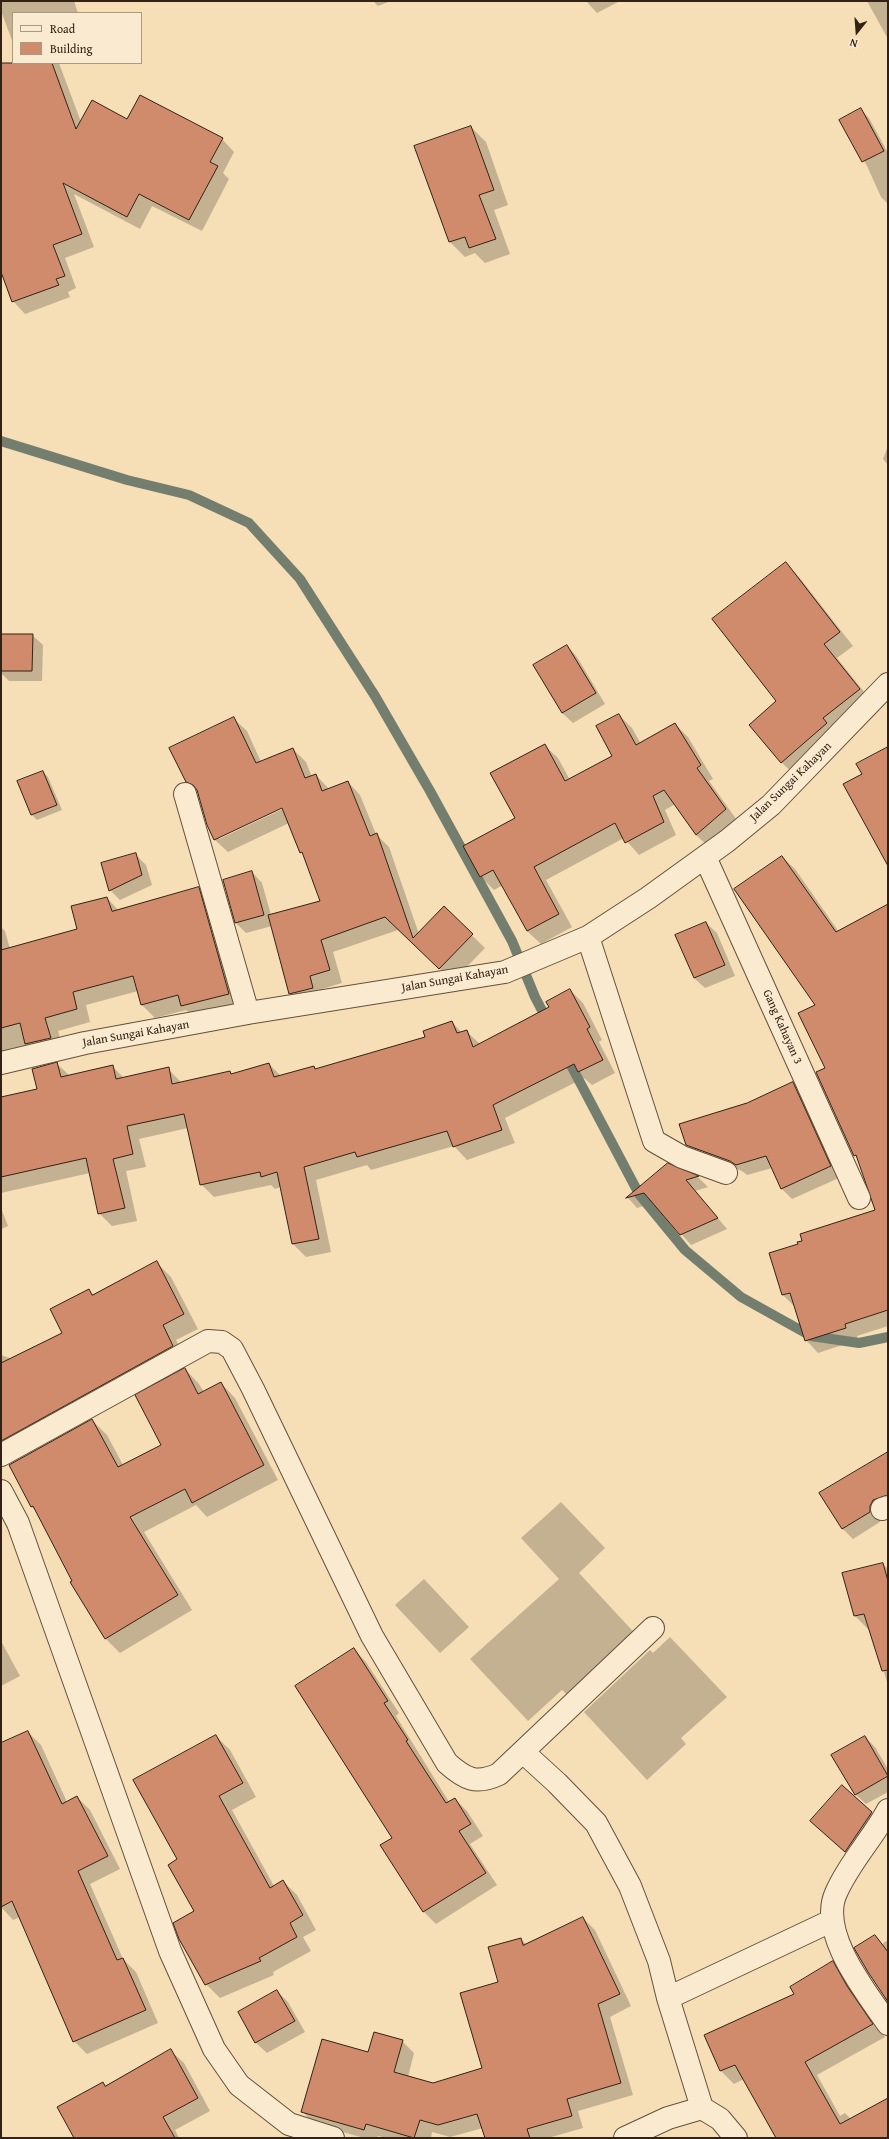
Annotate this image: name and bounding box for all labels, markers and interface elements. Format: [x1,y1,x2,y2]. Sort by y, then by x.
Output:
legend [12,12,142,64]
north arrow [837,12,877,52]
text: Road [50,20,75,37]
text: N [848,35,859,52]
text: Building [50,40,93,57]
street label: Jalan Sungai Kahayan [747,739,835,825]
street label: Jalan Sungai Kahayan [401,963,509,995]
street label: Gang Kahayan 3 [759,988,805,1066]
street label: Jalan Sungai Kahayan [82,1018,190,1050]

